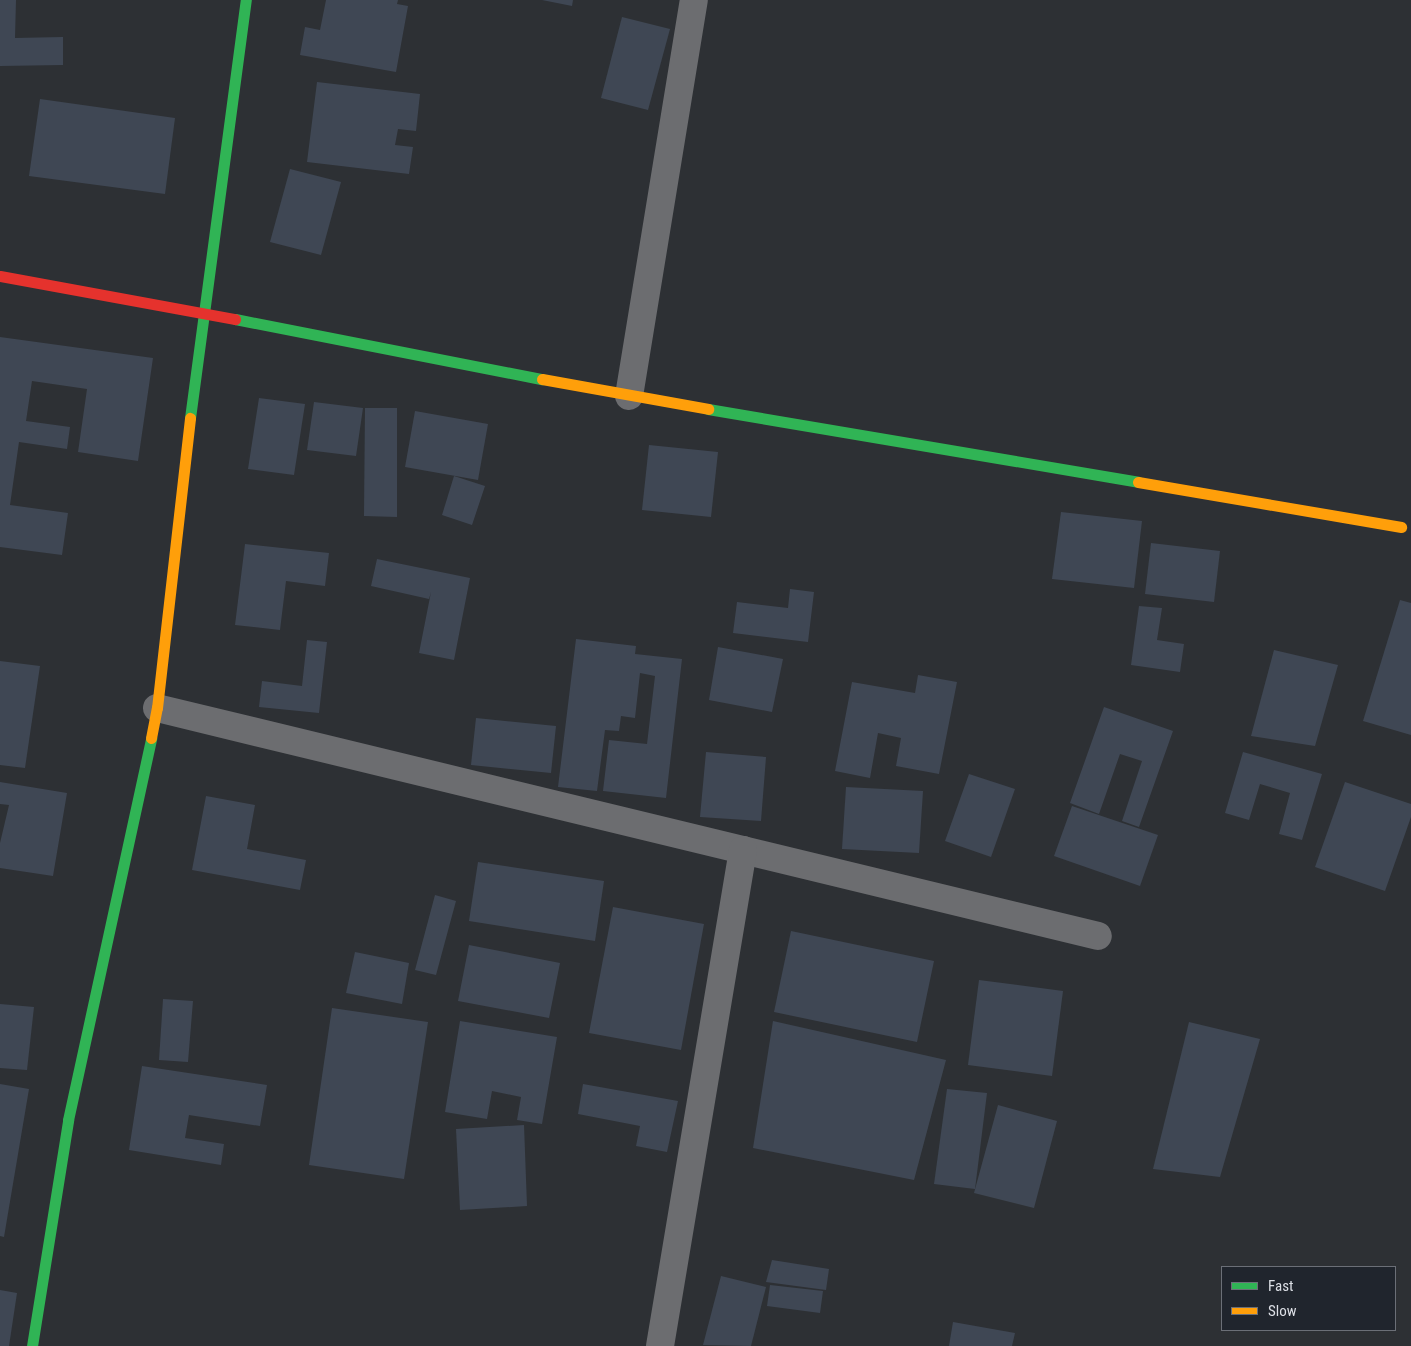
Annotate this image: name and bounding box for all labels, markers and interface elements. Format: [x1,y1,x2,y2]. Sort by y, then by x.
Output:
legend [1221,1266,1396,1331]
text: Fast [1268,1277,1293,1295]
text: Slow [1268,1302,1297,1320]

